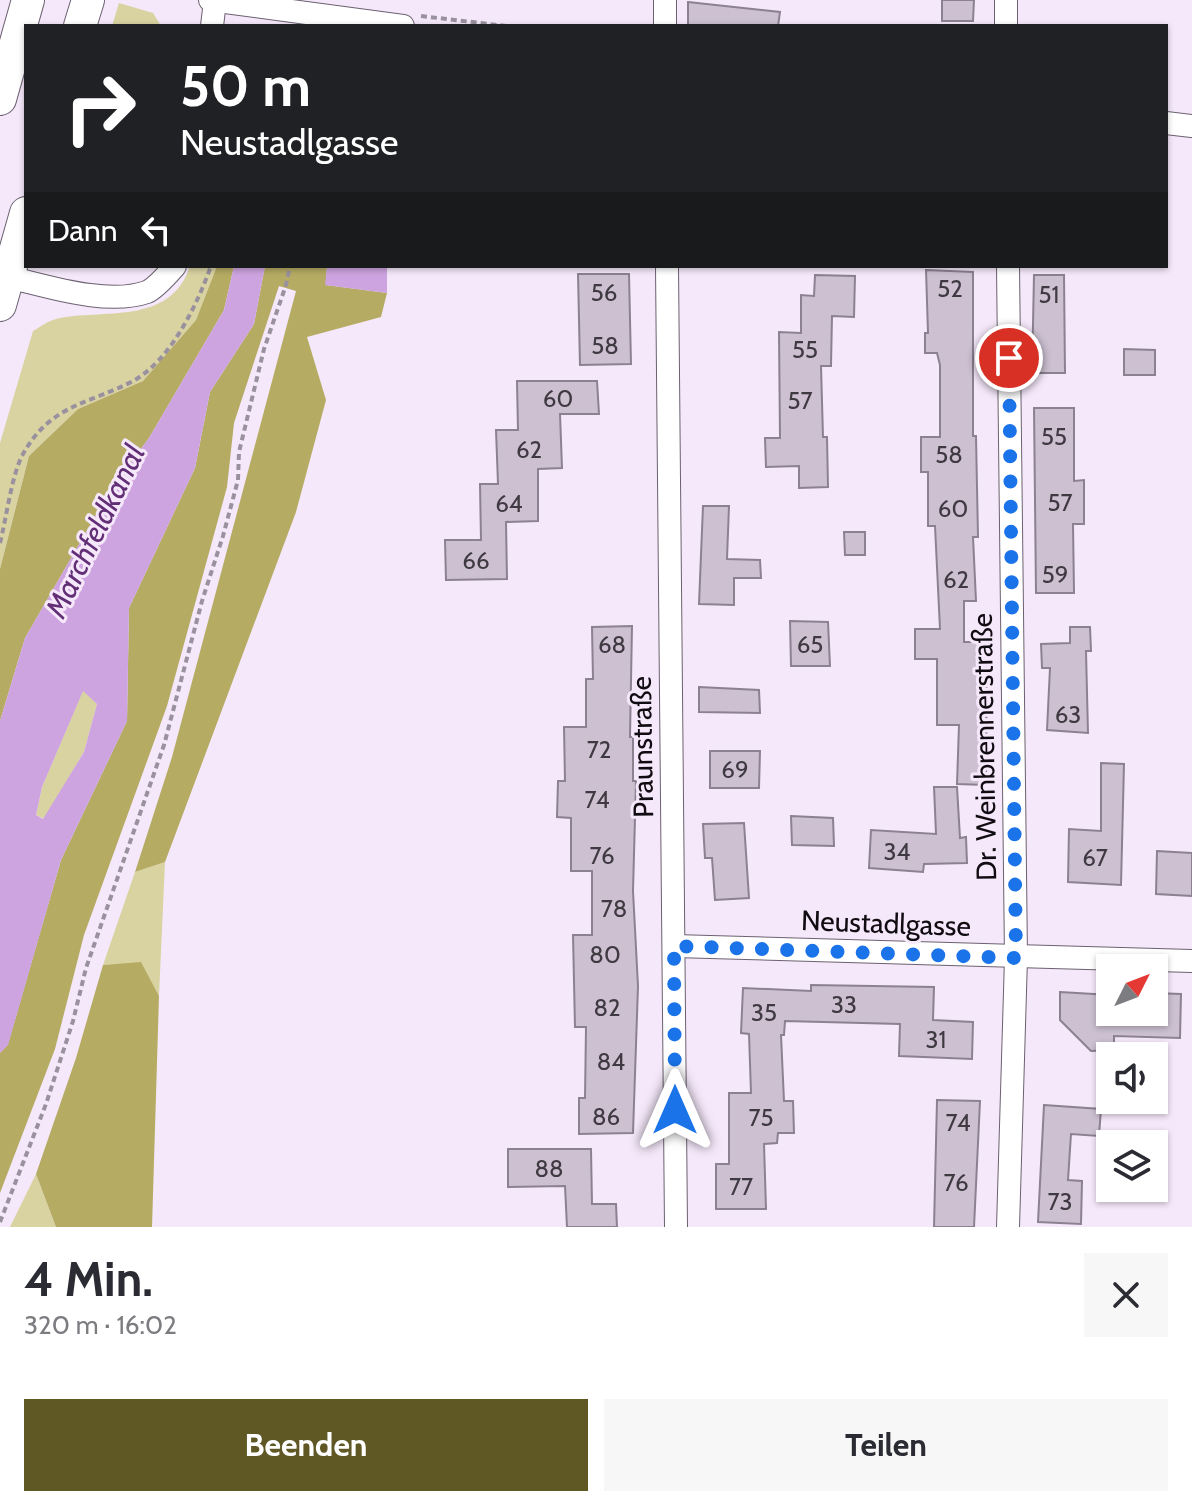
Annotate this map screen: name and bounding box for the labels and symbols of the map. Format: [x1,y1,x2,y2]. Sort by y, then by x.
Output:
house number: 52 [937,274,963,303]
house number: 56 [591,278,617,307]
house number: 51 [1039,280,1059,309]
pin [975,324,1043,392]
house number: 58 [591,331,619,360]
house number: 55 [792,335,818,364]
house number: 60 [543,384,573,413]
house number: 57 [787,386,813,415]
house number: 55 [1041,422,1067,451]
house number: 62 [516,435,542,464]
water label: Marchfeldkanal [37,438,153,624]
house number: 58 [935,440,963,469]
house number: 57 [1047,488,1073,517]
house number: 64 [495,489,523,518]
house number: 60 [938,494,968,523]
house number: 66 [462,546,490,575]
house number: 59 [1042,560,1068,589]
house number: 62 [943,565,969,594]
street label: Dr. Weinbrennerstraße [965,613,1003,881]
house number: 68 [598,630,626,659]
house number: 65 [797,630,823,659]
street label: Praunstraße [624,676,660,818]
house number: 63 [1055,700,1081,729]
house number: 72 [587,735,611,764]
house number: 69 [721,755,749,784]
house number: 74 [584,785,610,814]
house number: 34 [884,837,911,866]
house number: 76 [589,841,615,870]
house number: 67 [1082,843,1108,872]
house number: 78 [601,894,627,923]
street label: Neustadlgasse [801,903,971,943]
house number: 80 [589,940,621,969]
north arrow [1096,954,1168,1026]
house number: 33 [831,990,857,1019]
house number: 82 [593,993,621,1022]
house number: 35 [751,998,777,1027]
house number: 31 [926,1025,946,1054]
house number: 84 [597,1047,625,1076]
position arrow [633,1068,717,1152]
house number: 86 [592,1102,620,1131]
house number: 75 [748,1103,774,1132]
house number: 74 [945,1108,971,1137]
house number: 88 [534,1154,564,1183]
house number: 76 [943,1168,969,1197]
house number: 77 [729,1172,753,1201]
house number: 73 [1047,1187,1073,1216]

